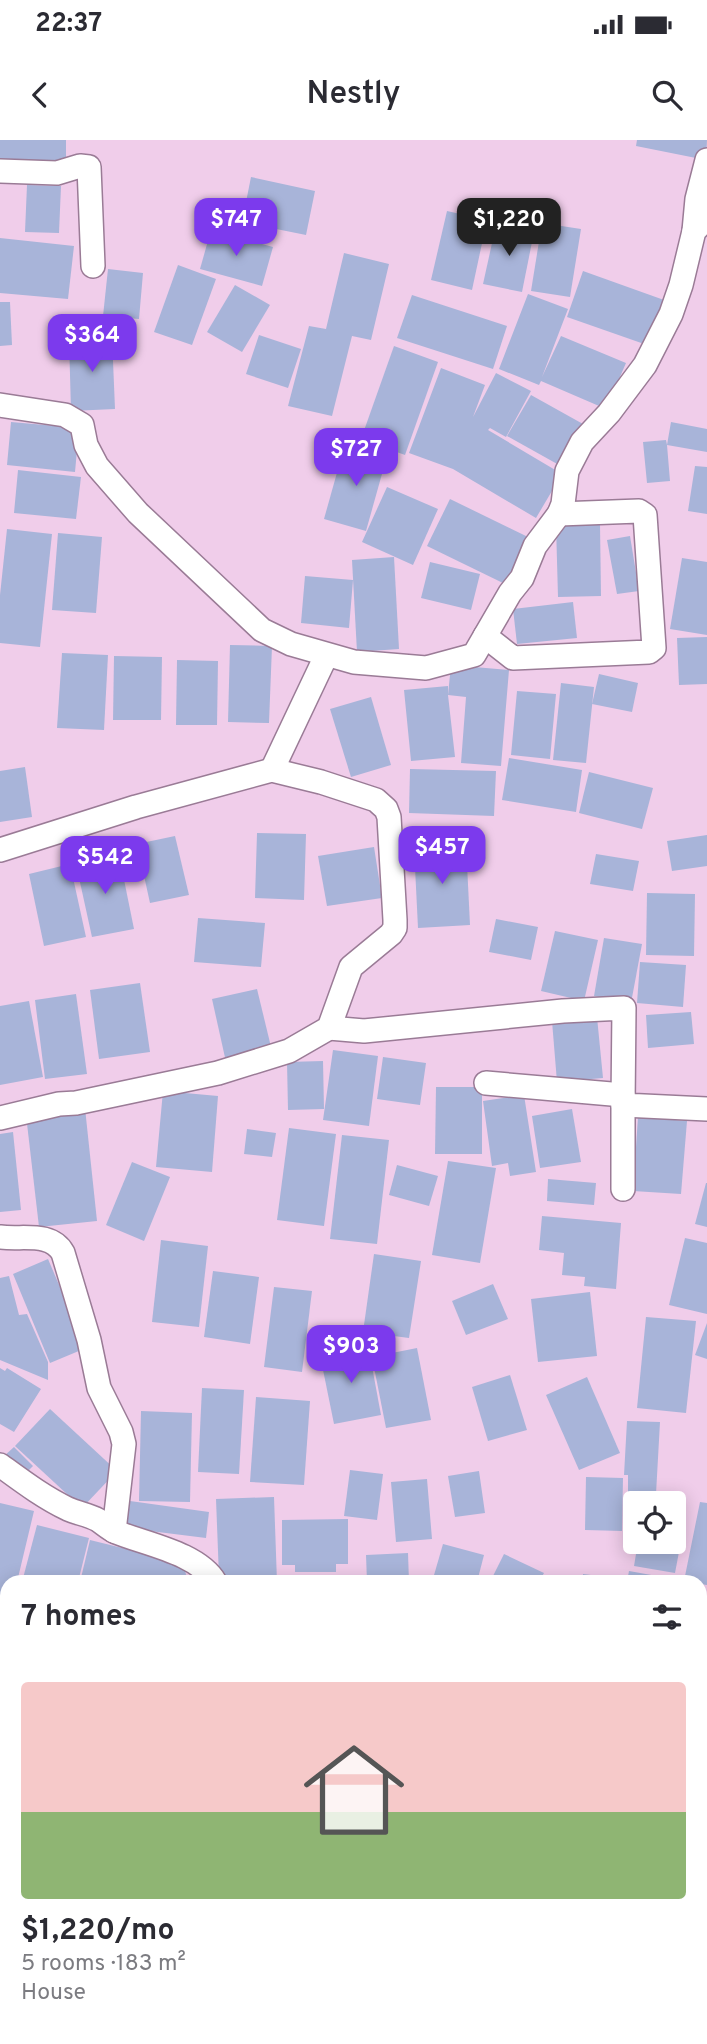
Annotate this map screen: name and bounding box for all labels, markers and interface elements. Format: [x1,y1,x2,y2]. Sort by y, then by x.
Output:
text: 22:37 [35,8,102,41]
text: Nestly [307,75,400,115]
icon: back [21,76,59,114]
icon: search [648,76,686,114]
pin: $747 [195,198,277,258]
pin: $1,220 [452,198,566,258]
text: $747 [210,206,262,235]
text: $1,220 [473,206,545,235]
pin: $364 [51,314,133,374]
text: $364 [64,322,120,351]
pin: $727 [315,428,397,488]
text: $727 [330,436,382,465]
pin: $457 [401,826,483,886]
text: $457 [414,834,470,863]
pin: $542 [64,836,146,896]
text: $542 [76,844,134,873]
pin: $903 [310,1326,392,1385]
text: $903 [322,1333,380,1362]
map controls [623,1491,686,1554]
button: locate [623,1491,686,1554]
icon: filters [648,1598,686,1636]
text: 7 homes [21,1599,137,1636]
icon: home [291,1727,417,1853]
text: $1,220/mo [21,1913,174,1950]
text: 5 rooms · 183 m² [21,1950,186,1979]
text: House [21,1979,86,2008]

